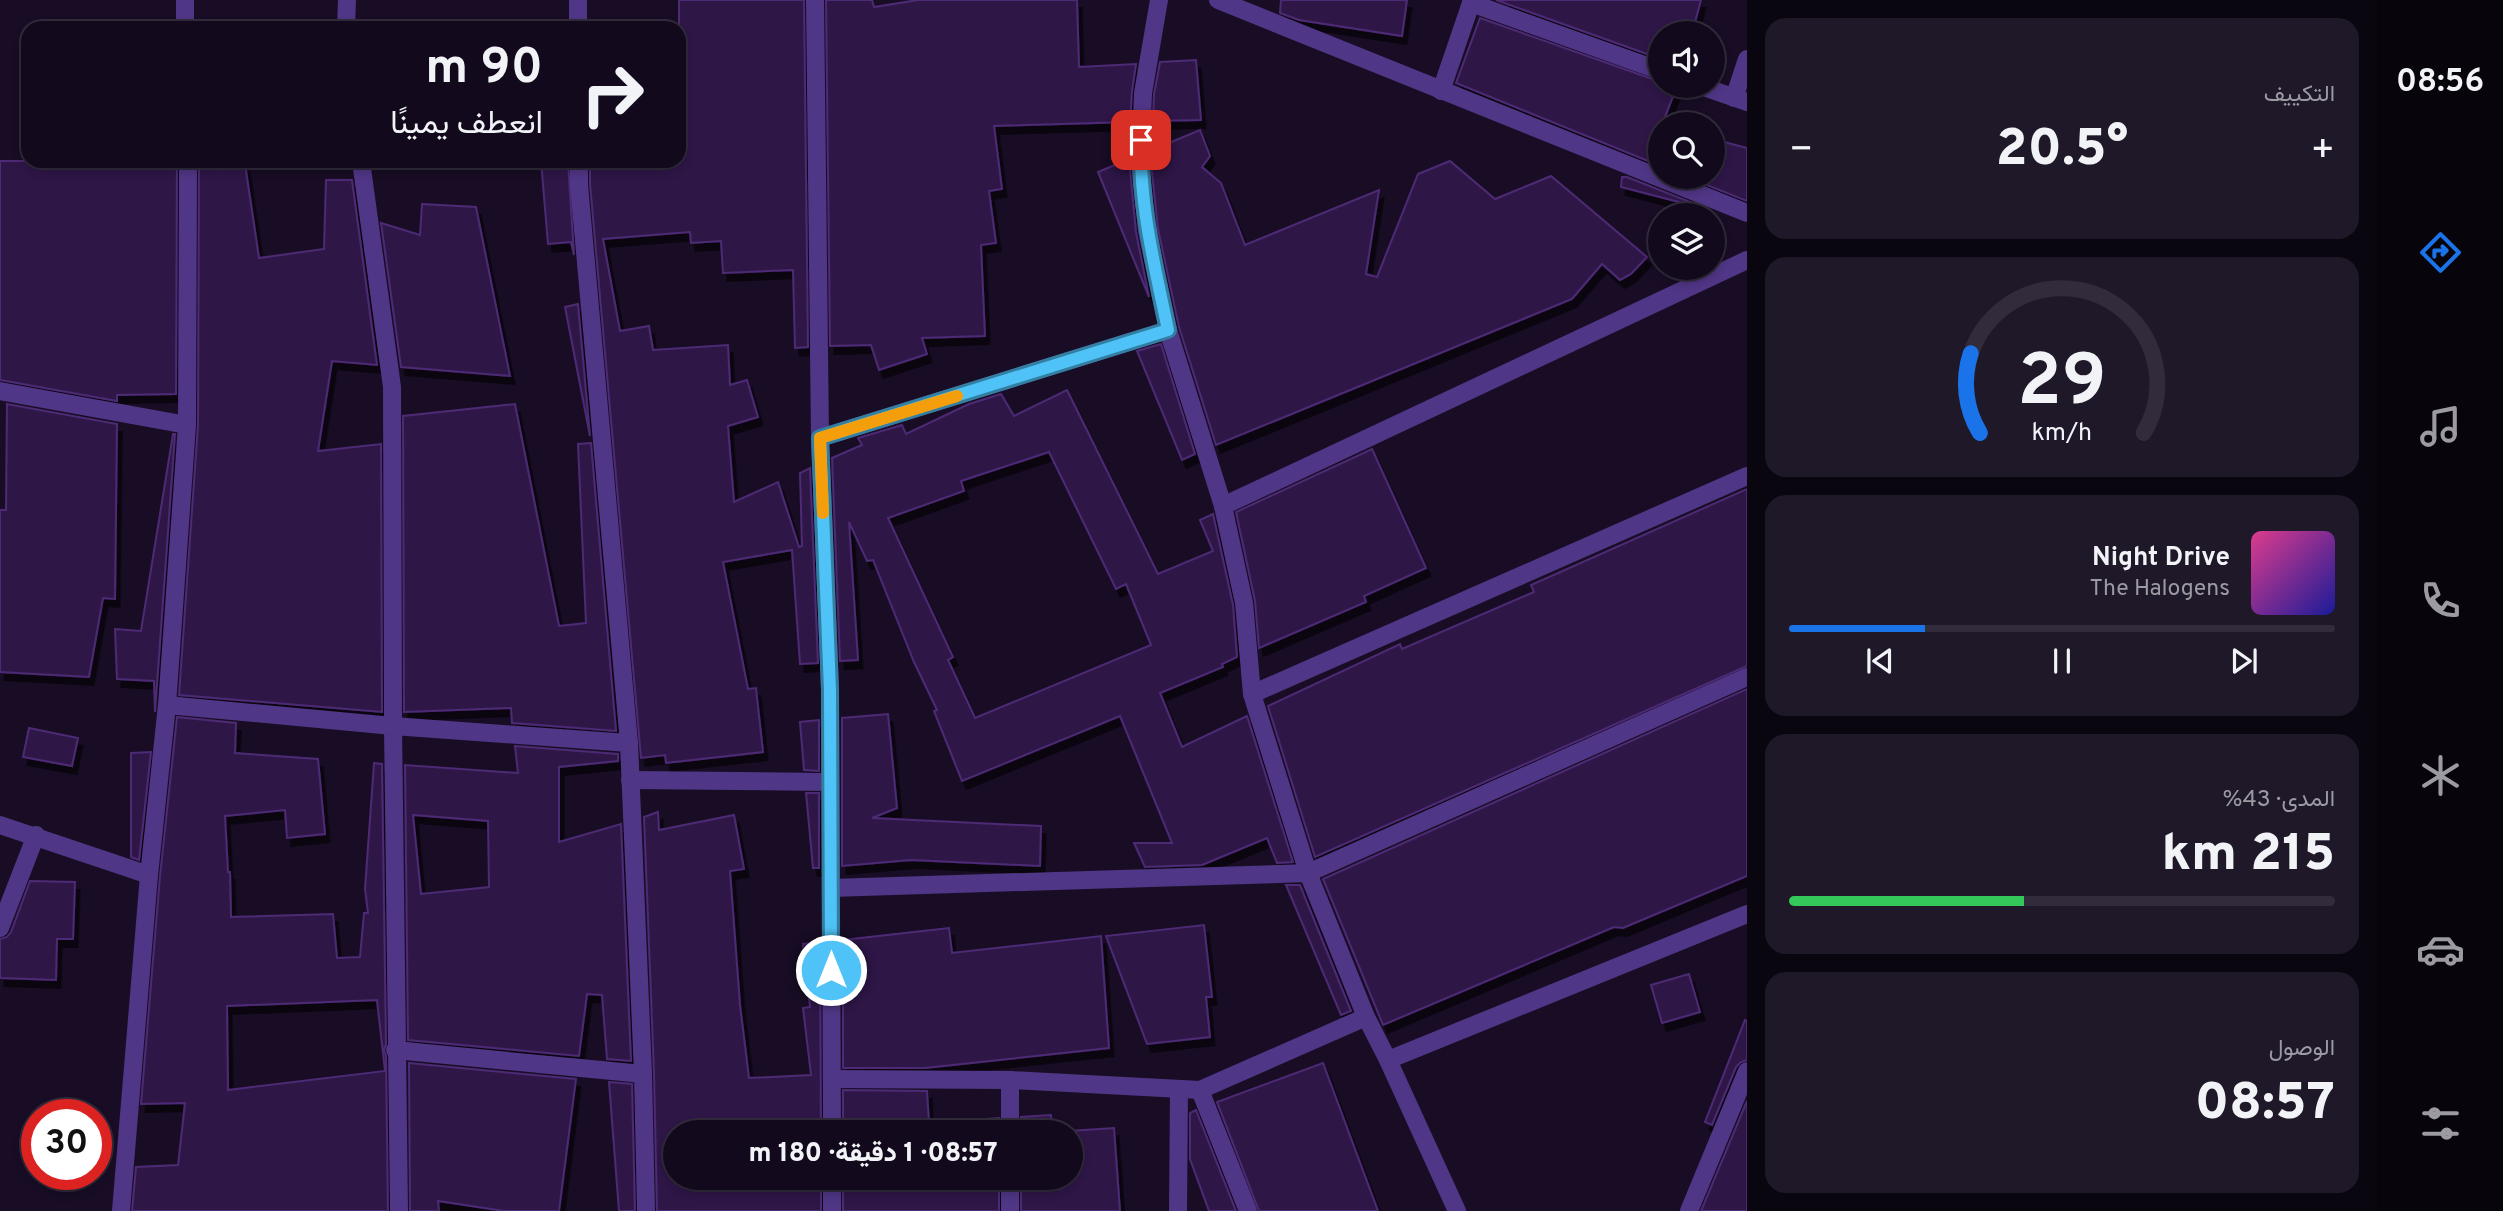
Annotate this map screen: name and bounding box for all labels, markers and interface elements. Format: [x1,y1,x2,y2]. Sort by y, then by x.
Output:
map controls [1648,21,1725,280]
button: sound [1648,21,1725,98]
text: 90 m [425,39,543,101]
icon: right [567,49,658,140]
text: 08:56 [2396,63,2484,103]
text: التكييف [2264,81,2335,110]
text: انعطف يمينًا [390,105,543,145]
pin [1111,110,1171,170]
button: search [1648,112,1725,189]
text: 20.5° [1996,118,2128,184]
icon: arrive [1122,121,1160,159]
text: − [1789,127,1814,176]
text: + [2310,127,2335,176]
button: layers [1648,203,1725,280]
icon: directions [2416,228,2465,277]
text: 29 [2017,339,2107,431]
icon: music [2416,402,2465,451]
text: km/h [2032,418,2092,450]
text: Night Drive [2092,542,2230,575]
text: The Halogens [2090,575,2230,604]
icon: phone [2416,576,2465,625]
icon: previous [1861,642,1899,680]
icon: pause [2043,642,2081,680]
icon: next [2225,642,2263,680]
icon: climate [2416,751,2465,800]
text: المدى · 43% [2222,786,2335,815]
text: 215 km [2161,823,2335,889]
icon: car [2416,925,2465,974]
position arrow [794,933,868,1007]
text: الوصول [2269,1035,2335,1064]
text: 08:57 [2195,1072,2335,1138]
speed limit sign: 30 [21,1099,112,1190]
icon: filters [2416,1099,2465,1148]
text: 08:57 · 1 دقيقة · 180 m [748,1138,998,1171]

